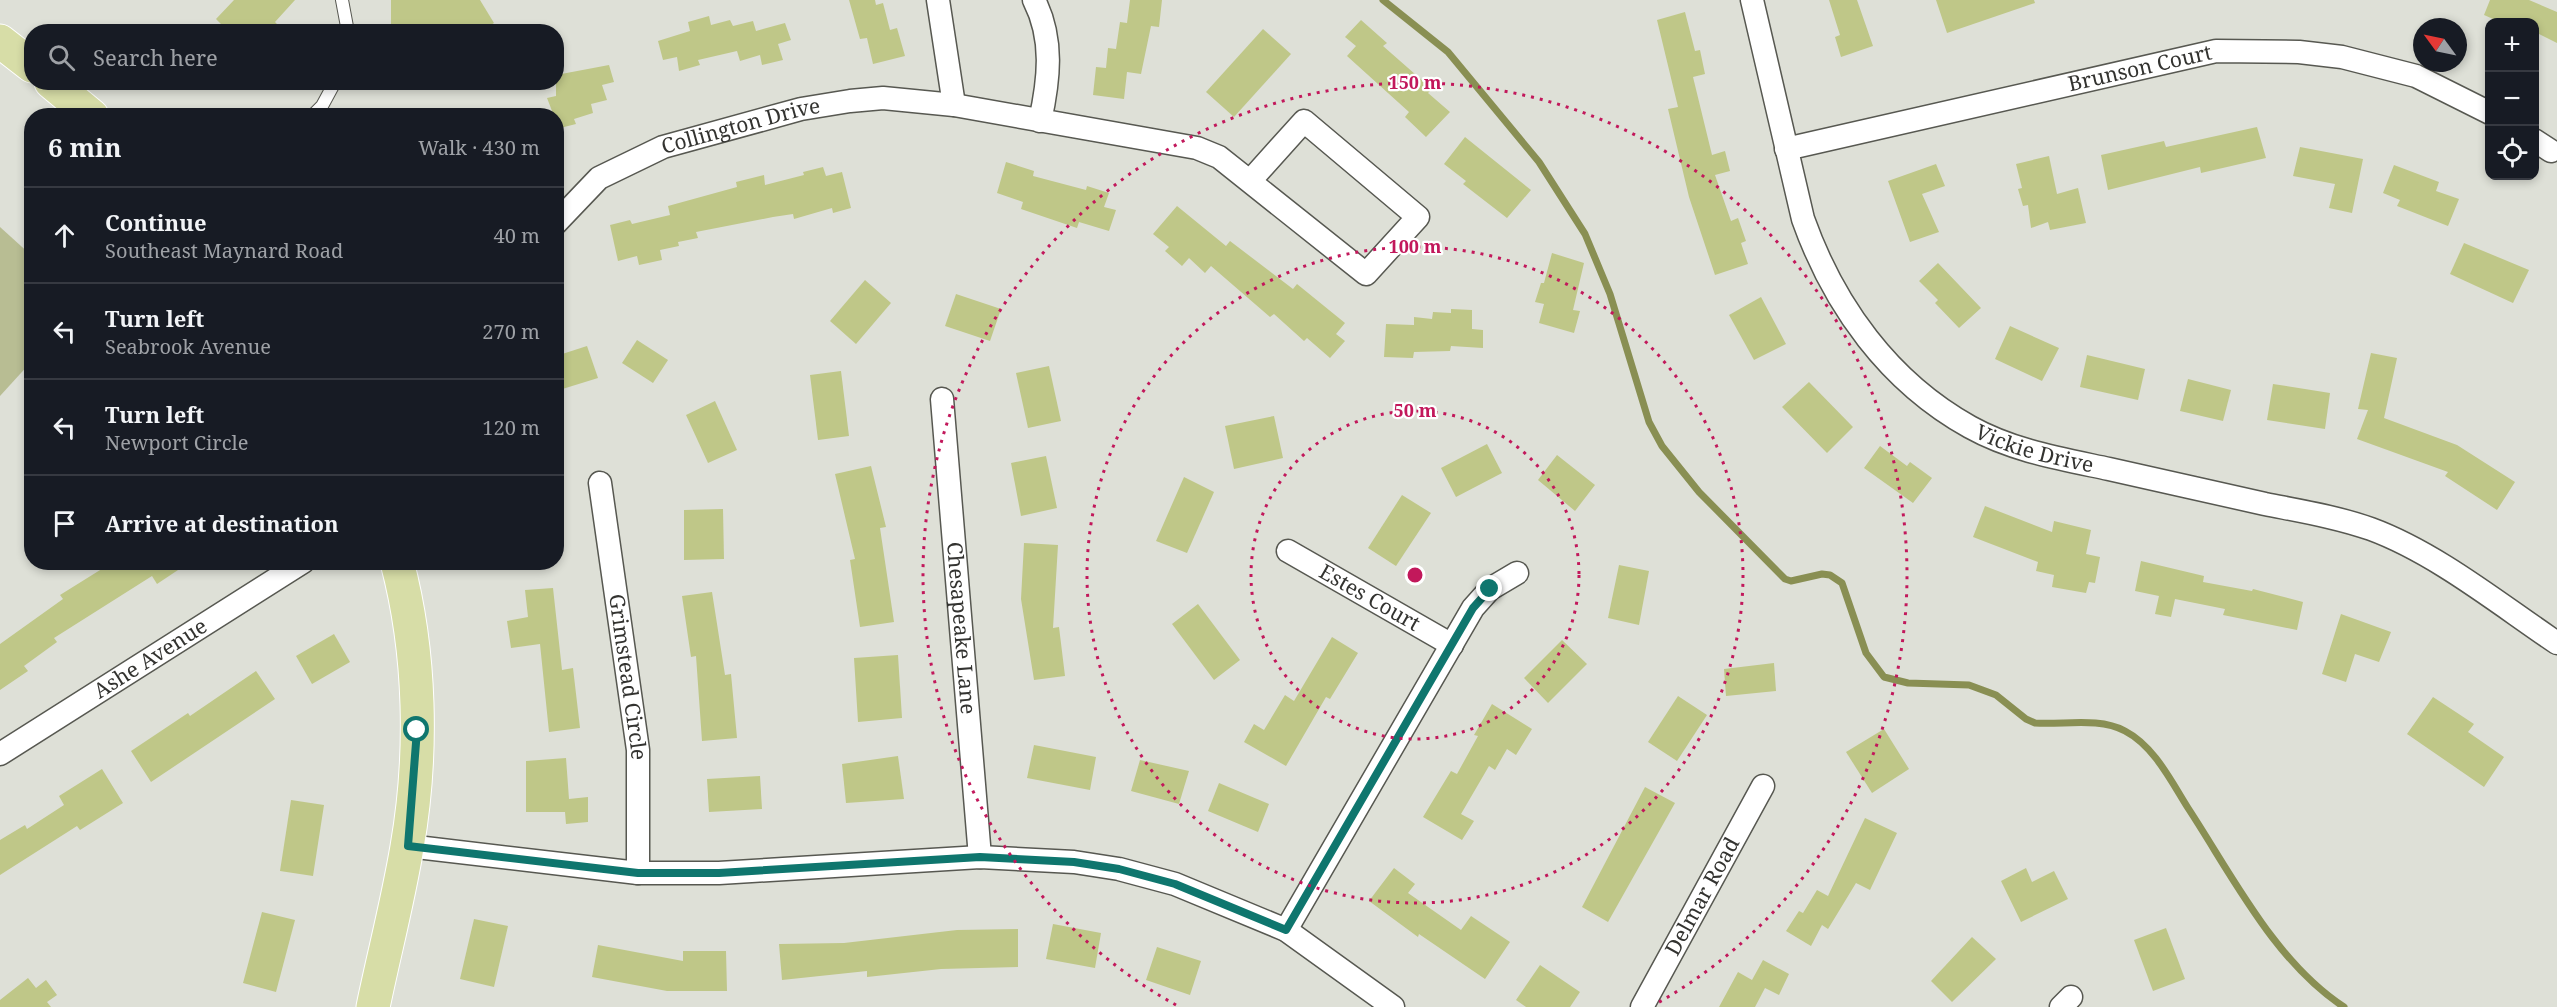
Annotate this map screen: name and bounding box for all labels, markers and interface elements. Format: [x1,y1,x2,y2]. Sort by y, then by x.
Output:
north arrow [2413,18,2467,72]
map controls [2485,18,2539,180]
button: + [2485,18,2539,72]
search box [24,24,564,90]
street label: Brunson Court [2065,37,2214,97]
icon: search [45,41,78,74]
text: Search here [93,42,218,72]
text: 150 m [1389,70,1442,94]
button: − [2485,72,2539,126]
street label: Collington Drive [658,91,822,160]
button: locate [2485,126,2539,180]
text: 6 min [48,129,122,165]
text: Walk · 430 m [418,134,540,161]
text: Continue [105,207,207,237]
icon: ahead [48,219,81,252]
text: 40 m [494,222,540,249]
text: 100 m [1389,234,1442,258]
text: Southeast Maynard Road [105,237,343,264]
text: Turn left [105,303,204,333]
icon: left [48,315,81,348]
text: 270 m [482,318,540,345]
text: Seabrook Avenue [105,333,271,360]
text: 50 m [1394,398,1437,422]
text: Turn left [105,399,204,429]
icon: left [48,411,81,444]
text: 120 m [482,414,540,441]
street label: Vickie Drive [1971,417,2096,478]
text: Newport Circle [105,429,249,456]
icon: arrive [48,507,81,540]
text: Arrive at destination [105,508,339,538]
street label: Chesapeake Lane [941,541,983,716]
street label: Estes Court [1315,557,1426,637]
centre of rings [1405,565,1425,585]
route end [1476,575,1502,601]
street label: Grimstead Circle [603,592,653,760]
street label: Ashe Avenue [88,611,212,704]
route start [403,716,429,742]
street label: Delmar Road [1658,832,1745,960]

